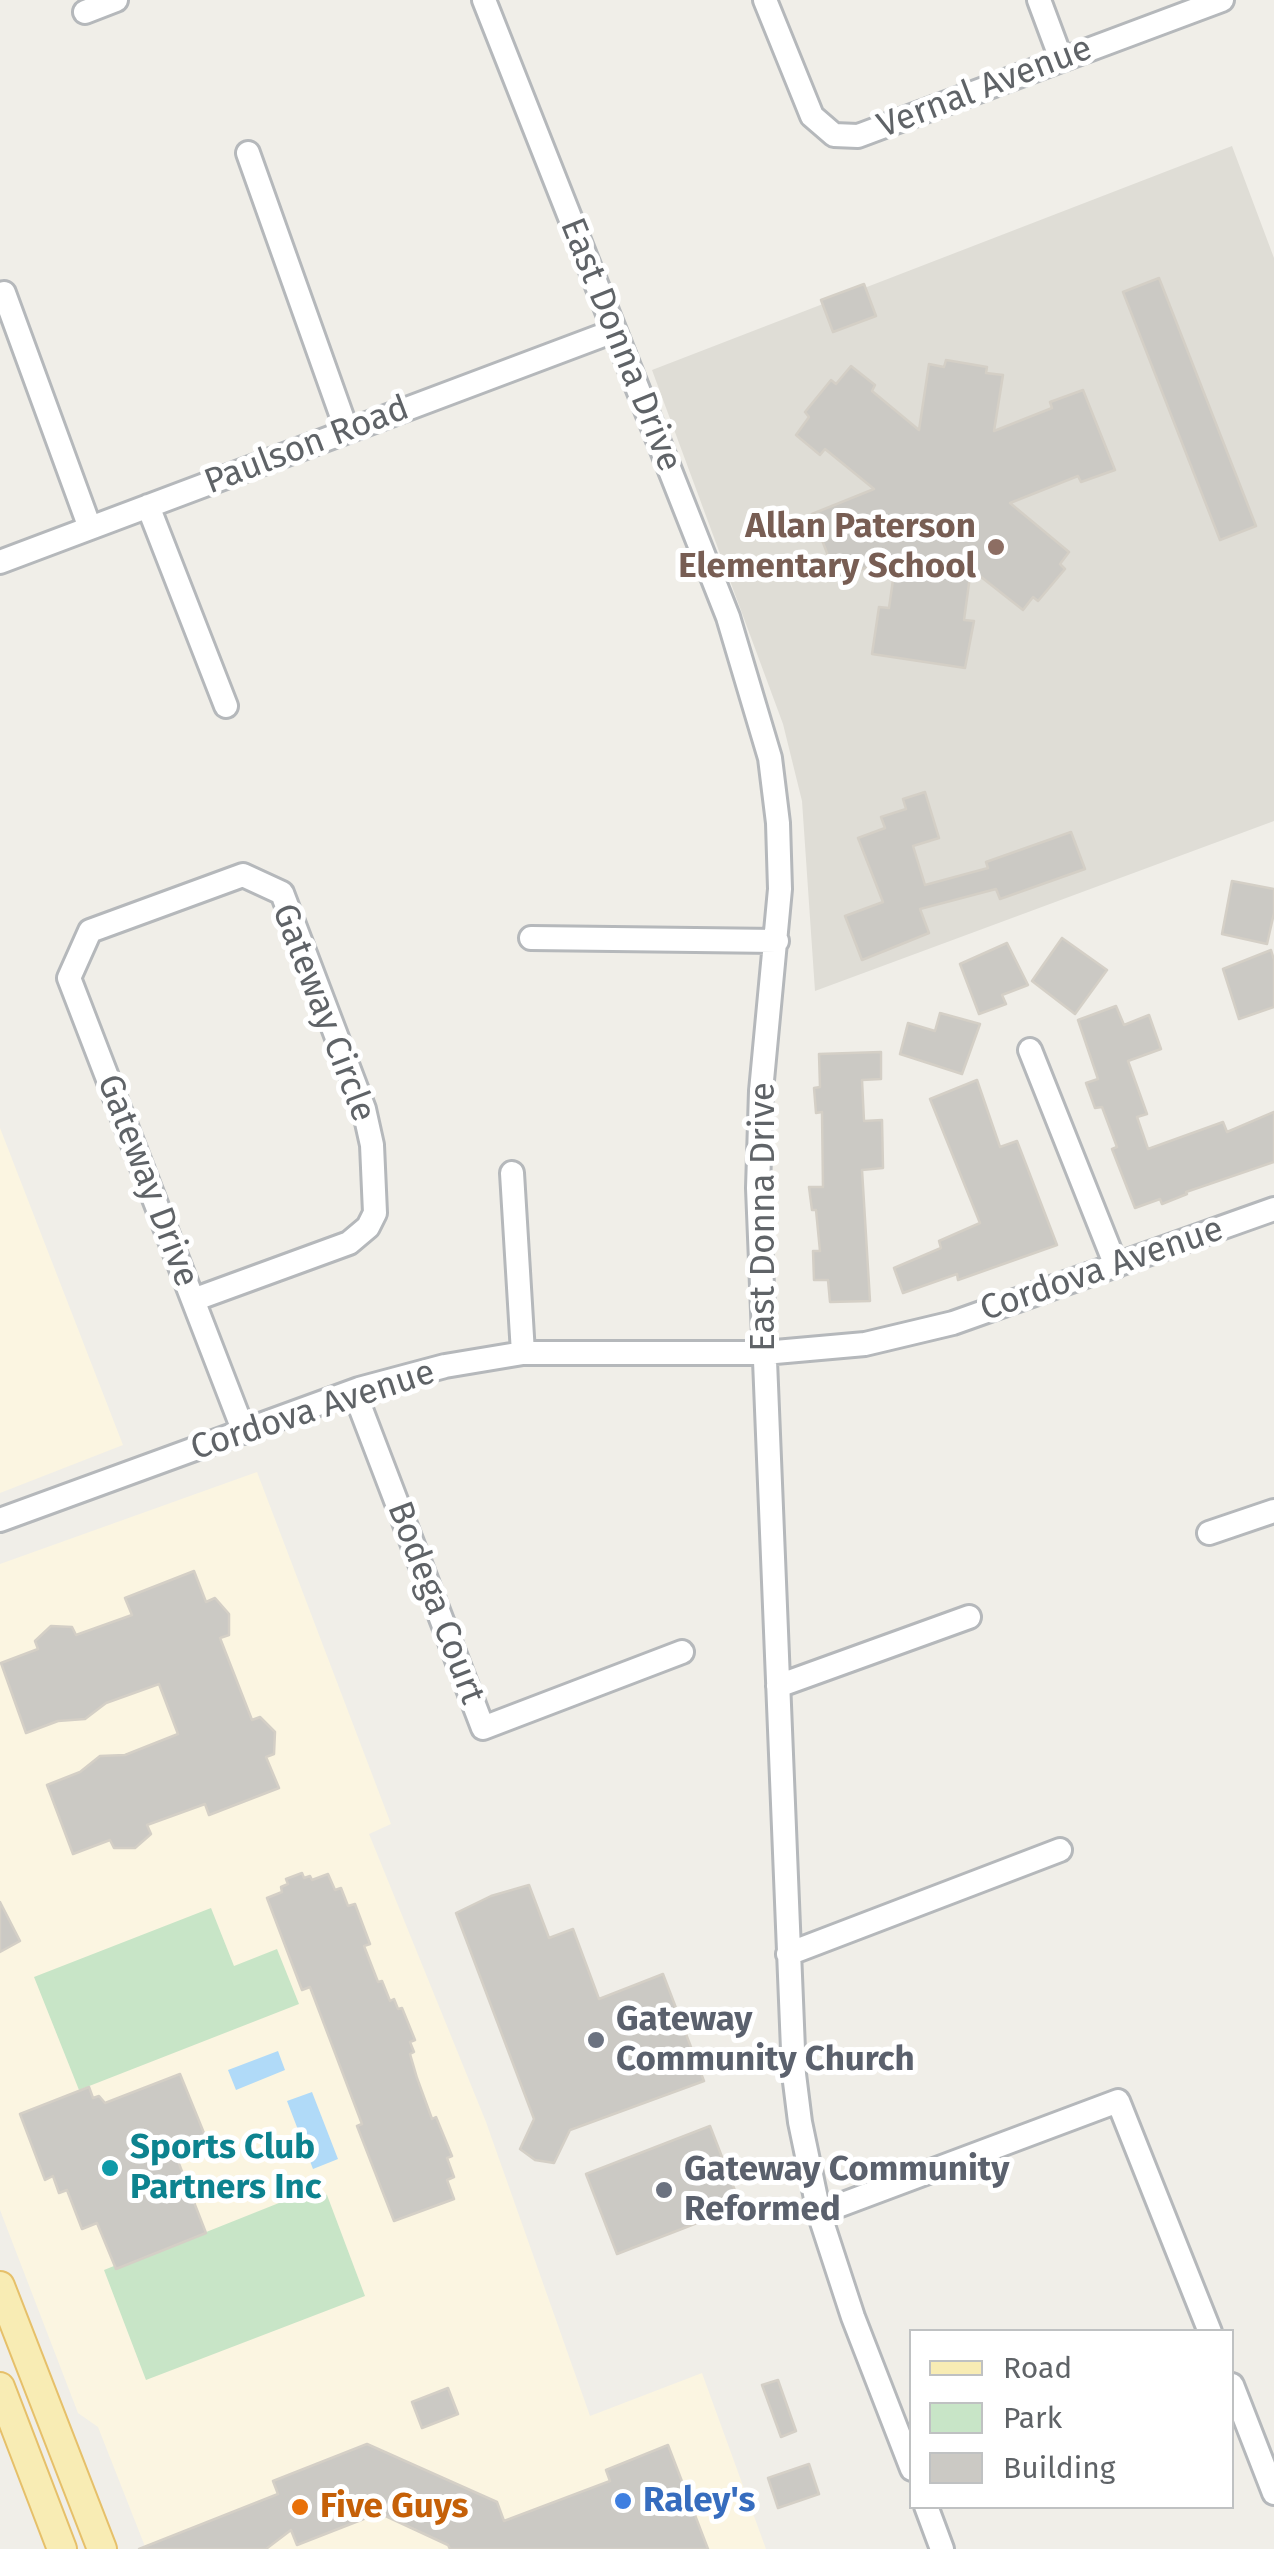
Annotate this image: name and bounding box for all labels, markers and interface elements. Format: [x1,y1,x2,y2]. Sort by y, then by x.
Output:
street label: Vernal Avenue [872,28,1098,148]
street label: East Donna Drive [550,212,690,478]
street label: Paulson Road [199,388,415,504]
place label: Allan Paterson Elementary School [678,506,976,588]
marker: Allan Paterson Elementary School [985,536,1007,558]
street label: Gateway Circle [262,898,384,1128]
street label: Gateway Drive [87,1069,207,1293]
street label: East Donna Drive [743,1082,785,1352]
street label: Cordova Avenue [975,1209,1229,1331]
street label: Cordova Avenue [186,1352,440,1470]
street label: Bodega Court [377,1496,493,1710]
place label: Gateway Community Church [616,1999,915,2081]
marker: Gateway Community Church [585,2029,607,2051]
place label: Sports Club Partners Inc [130,2127,321,2209]
place label: Gateway Community Reformed [684,2149,1009,2231]
marker: Sports Club Partners Inc [99,2157,121,2179]
marker: Gateway Community Reformed [653,2179,675,2201]
legend [909,2329,1234,2509]
text: Road [1003,2350,1072,2386]
text: Park [1003,2400,1062,2436]
text: Building [1003,2450,1115,2486]
place label: Raley's [643,2480,755,2522]
place label: Five Guys [320,2486,469,2528]
marker: Raley's [612,2490,634,2512]
marker: Five Guys [289,2496,311,2518]

